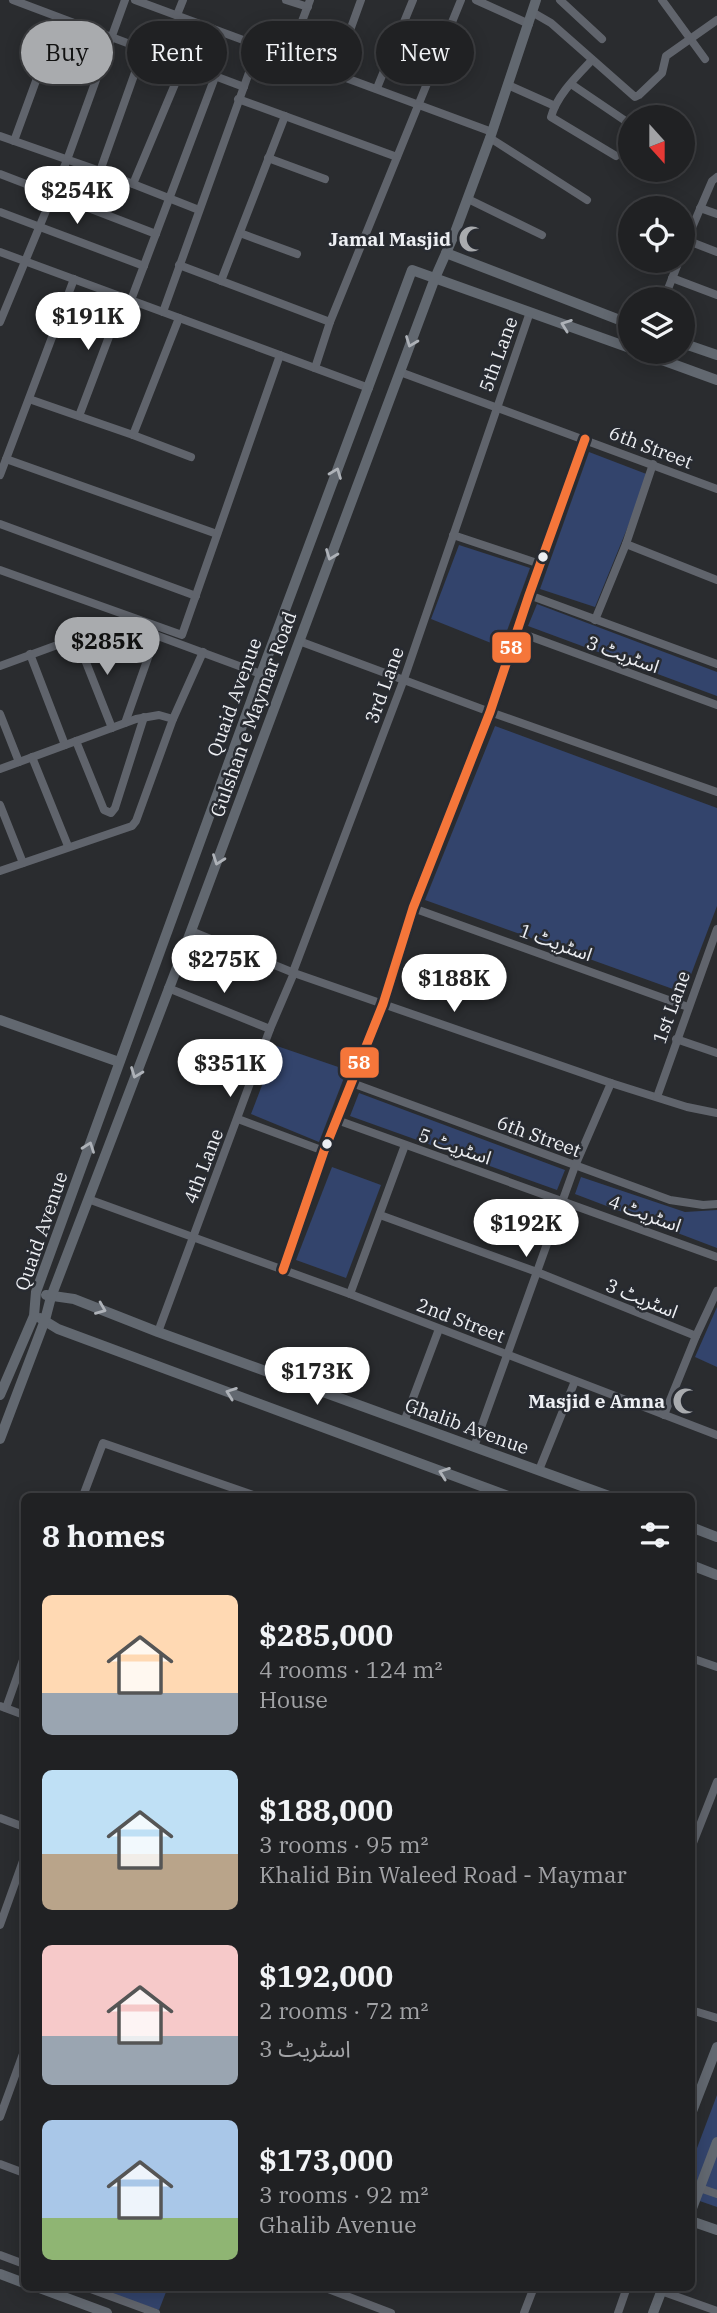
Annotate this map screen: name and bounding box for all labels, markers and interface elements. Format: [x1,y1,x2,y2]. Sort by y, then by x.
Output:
chip: Buy [21,21,113,84]
chip: Rent [127,21,227,84]
chip: Filters [241,21,362,84]
chip: New [376,21,474,84]
north arrow [618,105,695,182]
map controls [618,105,695,364]
pin: $254K [28,166,126,226]
text: $254K [41,174,113,204]
button: locate [618,196,695,273]
mosque icon: Jamal Masjid [457,224,487,254]
place label: Jamal Masjid [329,227,451,251]
button: layers [618,287,695,364]
pin: $191K [39,292,137,352]
text: $191K [52,300,124,330]
street label: 5th Lane [473,313,523,395]
one-way arrow [560,319,572,333]
one-way arrow [406,336,420,348]
street label: 6th Street [606,420,697,474]
one-way arrow [328,468,342,480]
one-way arrow [325,549,339,561]
unlabelled marker [536,550,550,564]
street label: Gulshan e Maymar Road [205,608,301,820]
pin: $285K [58,618,156,677]
text: $285K [71,625,143,655]
street label: اسٹریٹ 3 [583,630,663,678]
line badge: 58 [491,631,532,664]
street label: Quaid Avenue [201,634,267,760]
text: 58 [500,635,522,659]
street label: 3rd Lane [359,643,409,727]
one-way arrow [212,854,226,866]
street label: اسٹریٹ 1 [516,918,596,966]
pin: $275K [175,936,273,995]
text: $275K [188,943,260,973]
pin: $188K [405,954,503,1014]
text: $188K [418,962,490,992]
street label: 1st Lane [647,967,695,1047]
pin: $351K [181,1040,279,1099]
line badge: 58 [339,1046,380,1079]
text: $351K [194,1047,266,1077]
text: 58 [348,1050,370,1074]
one-way arrow [130,1066,144,1078]
street label: 6th Street [494,1110,585,1162]
street label: اسٹریٹ 5 [415,1122,495,1170]
street label: 4th Lane [178,1125,228,1207]
unlabelled marker [320,1137,334,1151]
one-way arrow [81,1141,95,1153]
street label: Quaid Avenue [9,1168,73,1294]
street label: اسٹریٹ 4 [605,1189,685,1237]
pin: $192K [477,1200,575,1259]
text: $192K [490,1207,562,1237]
street label: اسٹریٹ 3 [602,1273,682,1323]
street label: 2nd Street [413,1292,509,1348]
one-way arrow [95,1301,107,1315]
pin: $173K [268,1348,366,1407]
text: $173K [281,1355,353,1385]
mosque icon: Masjid e Amna [671,1386,701,1416]
one-way arrow [226,1388,238,1402]
place label: Masjid e Amna [528,1389,665,1413]
street label: Ghalib Avenue [402,1392,532,1460]
one-way arrow [439,1467,451,1481]
text: 8 homes [42,1516,165,1555]
icon: filters [636,1516,674,1554]
text: $285,000 [259,1615,393,1654]
icon: home [98,1623,182,1707]
text: 4 rooms · 124 m² [259,1654,442,1684]
text: House [259,1684,328,1714]
text: $188,000 [259,1790,393,1829]
icon: home [98,1798,182,1882]
text: 3 rooms · 95 m² [259,1829,429,1859]
text: Khalid Bin Waleed Road - Maymar [259,1859,627,1889]
text: $192,000 [259,1956,393,1995]
icon: home [98,1973,182,2057]
text: 2 rooms · 72 m² [259,1995,429,2025]
text: اسٹریٹ 3 [259,2033,351,2063]
text: $173,000 [259,2140,393,2179]
icon: home [98,2148,182,2232]
text: 3 rooms · 92 m² [259,2179,429,2209]
text: Ghalib Avenue [259,2209,417,2239]

